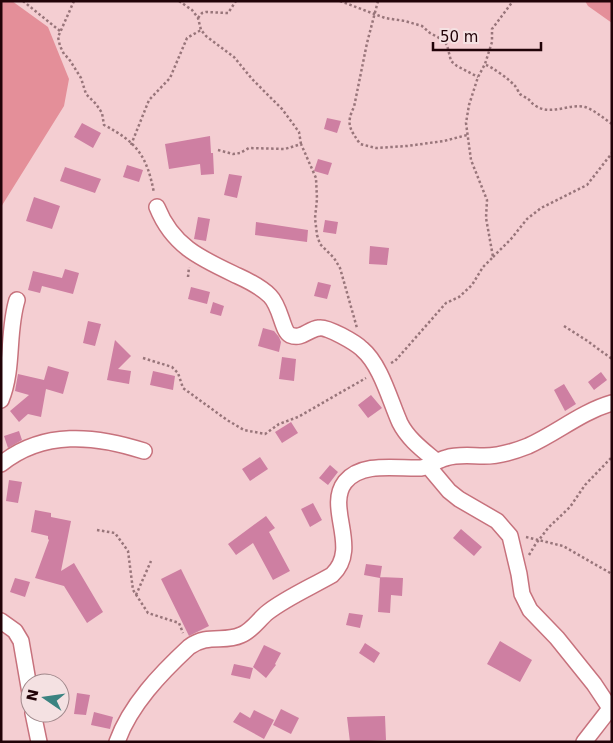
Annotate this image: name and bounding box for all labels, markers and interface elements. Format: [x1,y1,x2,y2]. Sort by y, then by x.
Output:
scale bar [433,20,540,52]
text: 50 m [440,28,478,46]
north arrow [20,673,70,723]
text: N [23,688,41,703]

